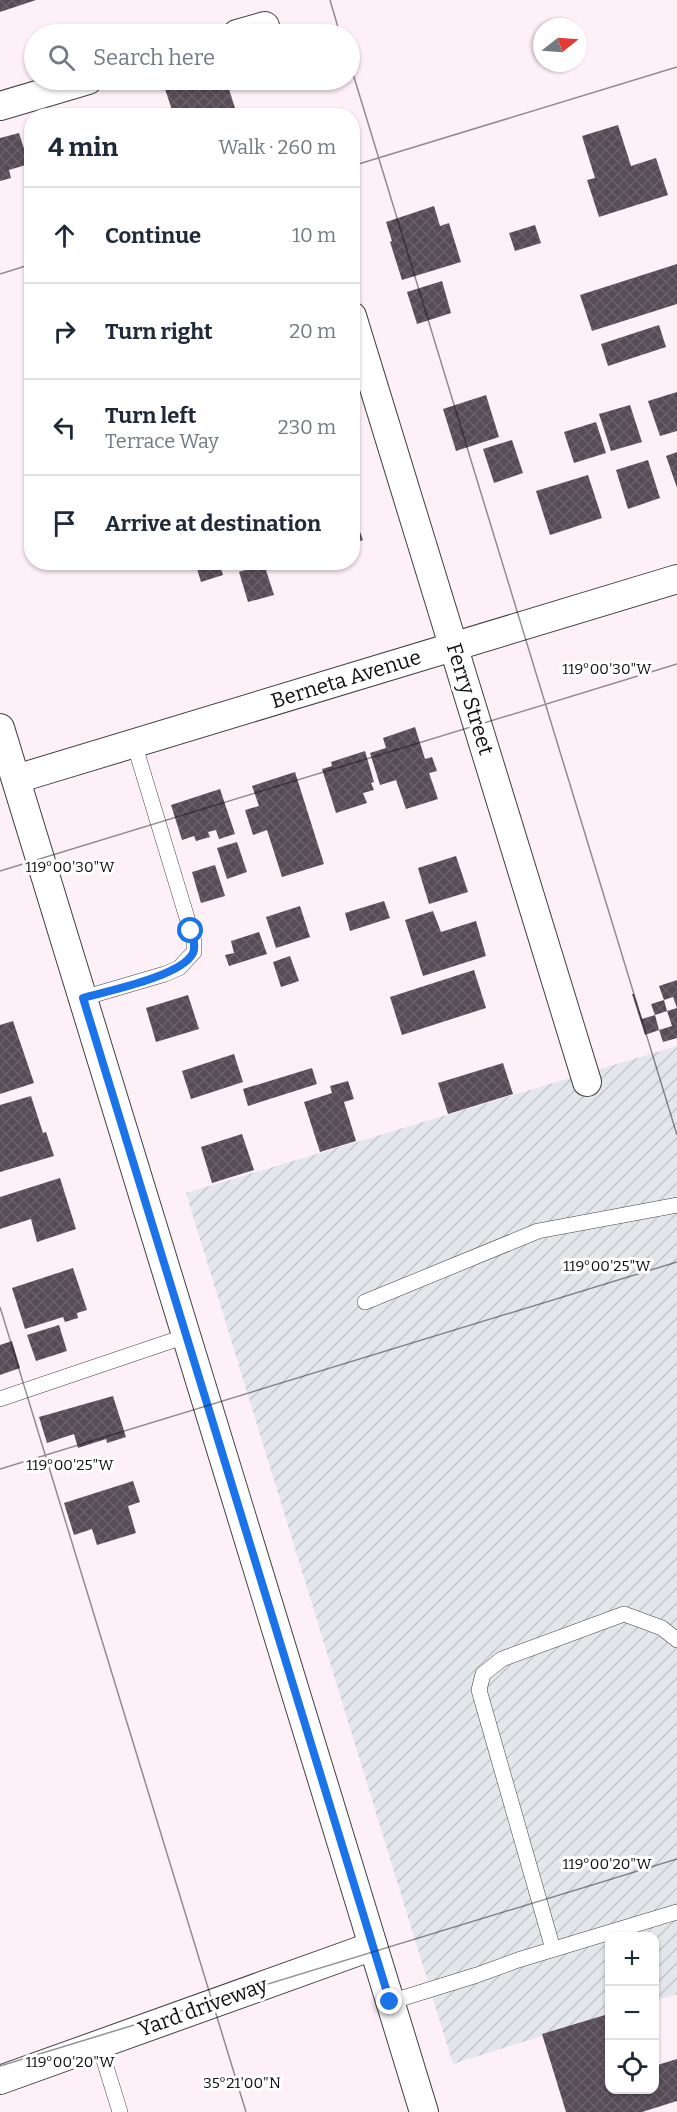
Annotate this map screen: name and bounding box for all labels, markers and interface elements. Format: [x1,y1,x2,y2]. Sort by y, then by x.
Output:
north arrow [533,18,587,72]
search box [24,24,360,90]
icon: search [45,41,78,74]
text: Search here [93,44,215,71]
text: 4 min [48,132,118,163]
text: Walk · 260 m [218,135,336,159]
icon: ahead [48,219,81,252]
text: Continue [105,222,201,249]
text: 10 m [292,223,336,247]
icon: right [48,315,81,348]
text: Turn right [105,318,213,345]
text: 20 m [289,319,336,343]
text: Turn left [105,402,197,429]
icon: left [48,411,81,444]
text: 230 m [278,415,336,439]
text: Terrace Way [105,429,219,453]
icon: arrive [48,507,81,540]
text: Arrive at destination [105,510,321,537]
street label: Ferry Street [441,640,499,758]
street label: Berneta Avenue [268,644,424,714]
text: 119°00'30"W [562,660,652,678]
text: 119°00'30"W [25,858,115,876]
route start [177,917,203,943]
text: 119°00'25"W [563,1257,651,1275]
text: 119°00'25"W [26,1456,114,1474]
text: 119°00'20"W [562,1855,652,1873]
map controls [605,1932,659,2094]
button: + [605,1932,659,1986]
street label: Yard driveway [135,1971,272,2042]
button: − [605,1986,659,2040]
route end [376,1988,402,2014]
button: locate [605,2040,659,2094]
text: 119°00'20"W [25,2053,115,2071]
text: 35°21'00"N [203,2074,281,2092]

